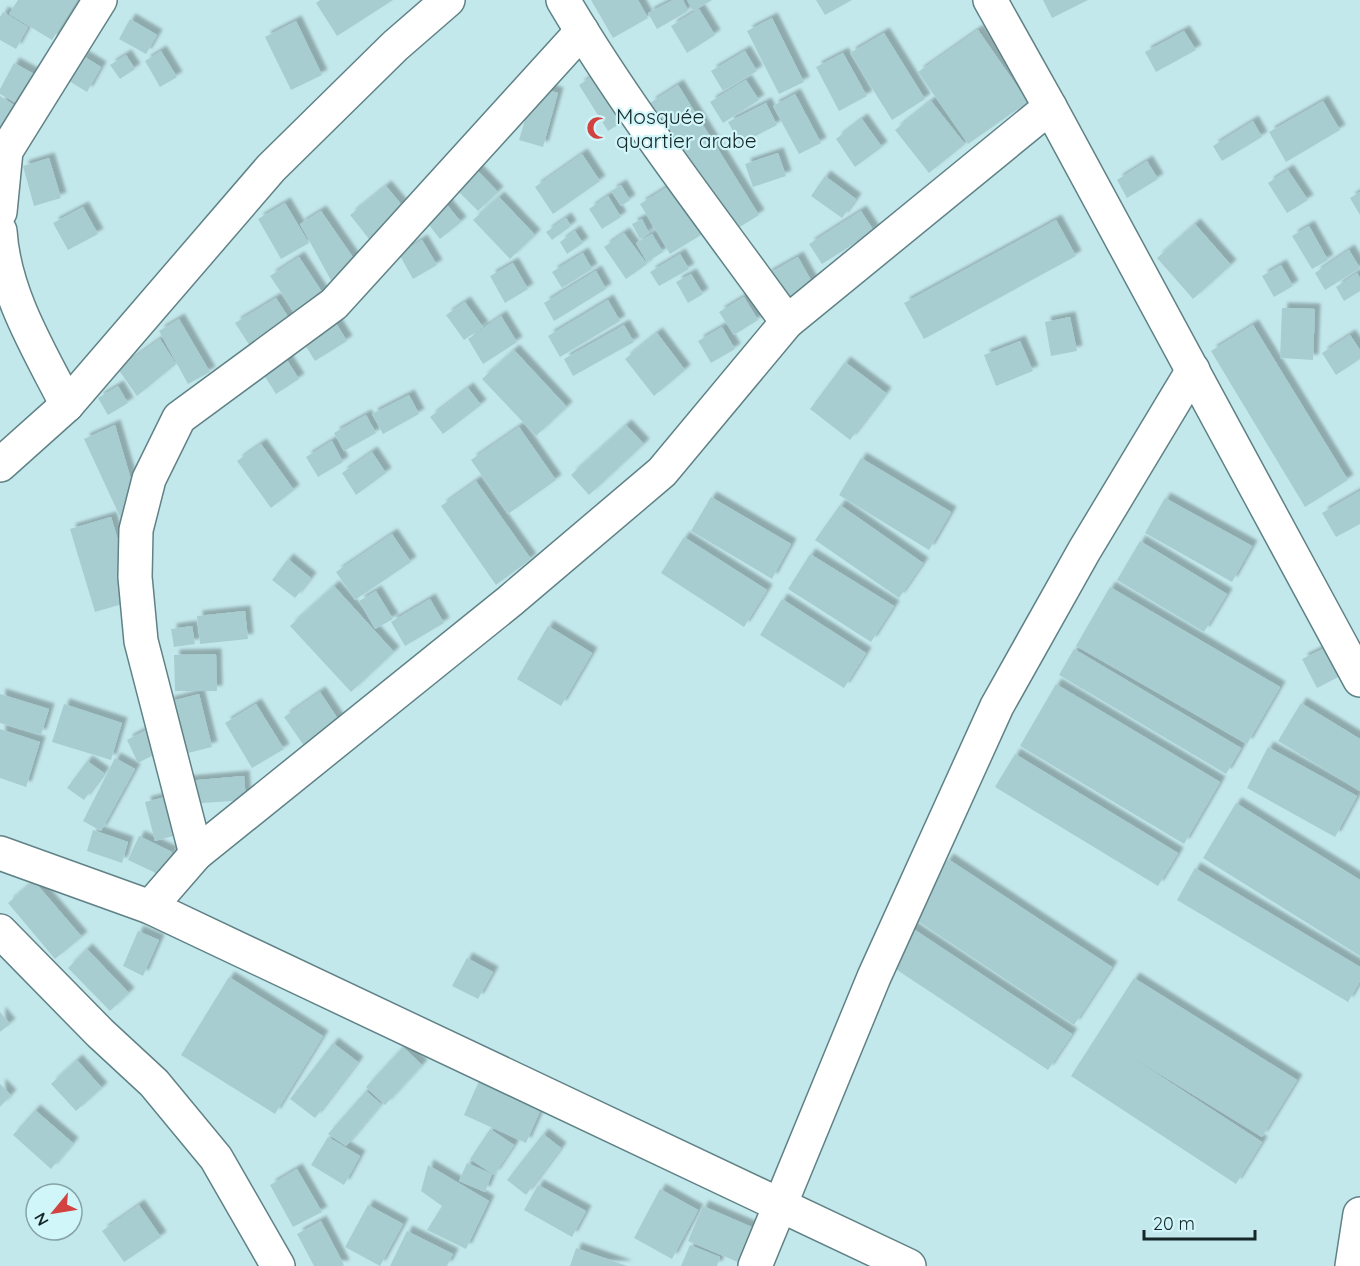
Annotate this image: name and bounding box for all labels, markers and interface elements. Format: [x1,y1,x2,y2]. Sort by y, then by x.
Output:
place label: Mosquée quartier arabe [616,103,757,153]
mosque icon: Mosquée quartier arabe [585,115,611,141]
north arrow [24,1182,84,1242]
scale bar [1144,1203,1255,1241]
text: N [29,1209,53,1230]
text: 20 m [1153,1212,1195,1235]

